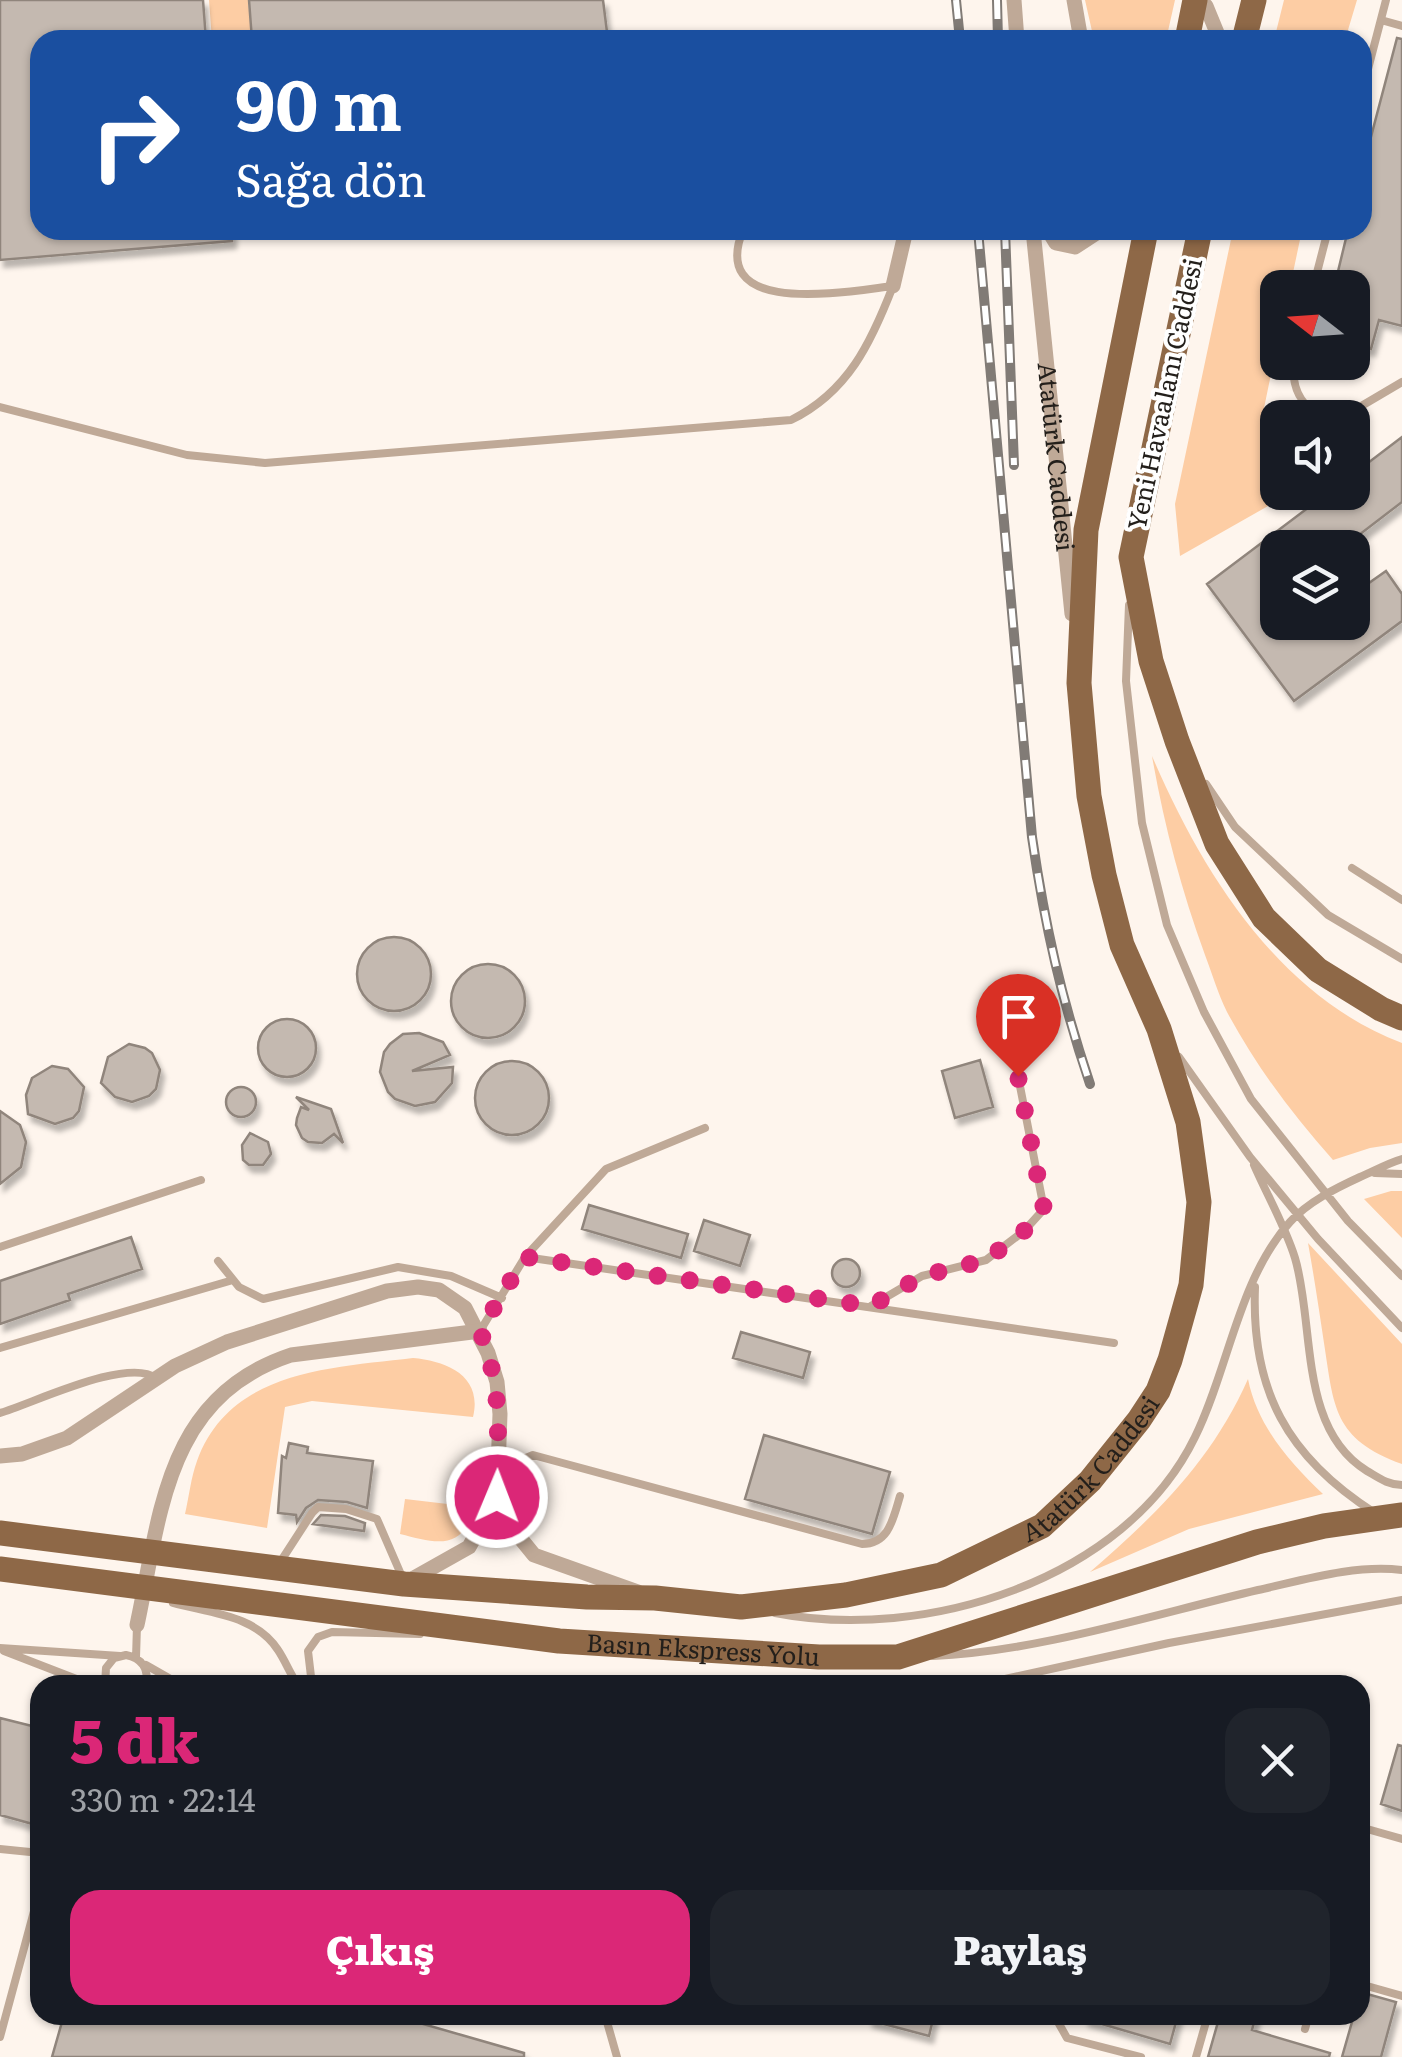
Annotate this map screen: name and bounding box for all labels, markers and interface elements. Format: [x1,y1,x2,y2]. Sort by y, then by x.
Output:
text: 90 m [235,49,402,153]
icon: right [70,70,200,200]
text: Sağa dön [235,144,426,211]
street label: Yeni Havaalanı Caddesi [1117,254,1210,533]
north arrow [1260,270,1370,380]
map controls [1260,270,1370,640]
street label: Atatürk Caddesi [1030,360,1086,553]
button: sound [1260,400,1370,510]
button: layers [1260,530,1370,640]
pin [976,974,1061,1077]
icon: arrive [991,989,1046,1044]
street label: Atatürk Caddesi [1015,1387,1167,1550]
position arrow [445,1445,549,1549]
street label: Basın Ekspress Yolu [585,1623,821,1674]
text: 5 dk [70,1692,200,1781]
button: close [1225,1708,1330,1813]
text: 330 m · 22:14 [70,1774,256,1822]
button: Çıkış [70,1890,690,2005]
button: Paylaş [710,1890,1330,2005]

